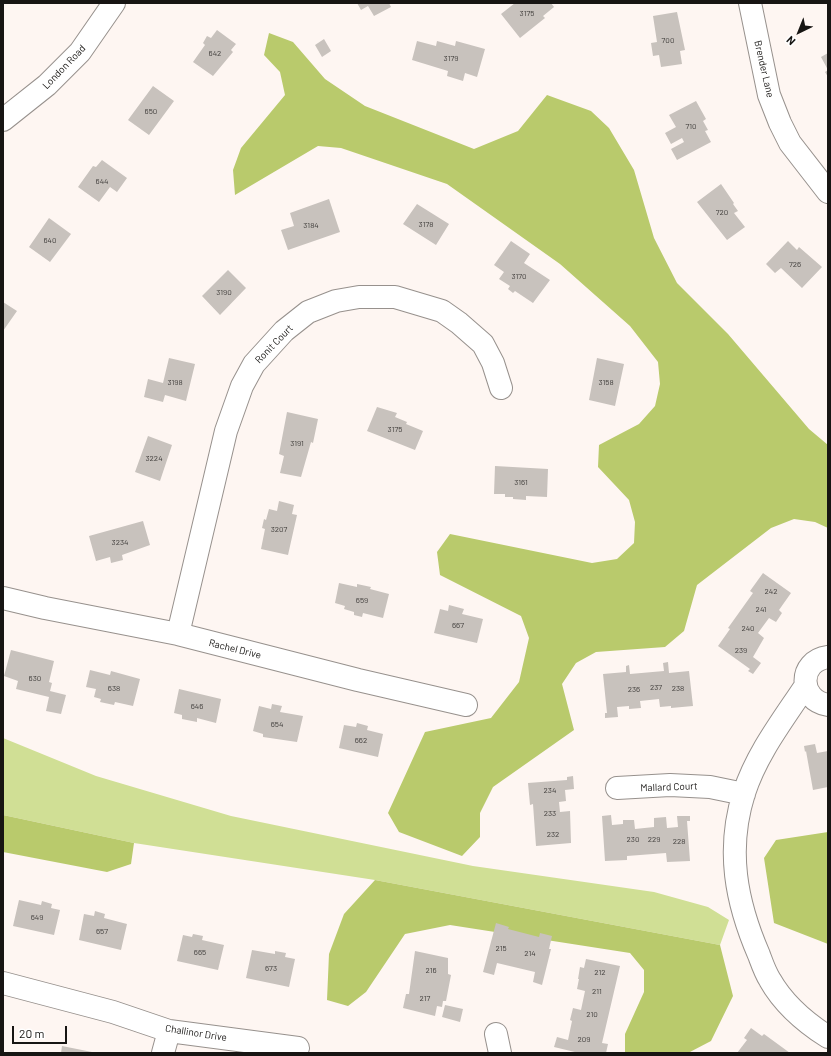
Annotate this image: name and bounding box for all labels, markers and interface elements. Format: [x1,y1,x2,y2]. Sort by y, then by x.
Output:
house number: 3175 [520,8,534,18]
north arrow [779,12,819,52]
text: N [783,34,798,48]
house number: 700 [662,35,674,45]
street label: Brender Lane [752,39,776,99]
street label: London Road [40,42,88,92]
house number: 642 [209,48,221,58]
house number: 3179 [444,53,458,63]
house number: 650 [145,106,157,116]
house number: 710 [685,121,697,131]
house number: 644 [96,176,108,186]
house number: 720 [716,207,728,217]
house number: 3178 [419,219,433,229]
house number: 3184 [303,220,319,230]
house number: 640 [43,235,57,245]
house number: 726 [789,259,801,269]
house number: 3170 [511,271,527,281]
house number: 3190 [216,287,232,297]
street label: Ronit Court [253,322,295,366]
house number: 3198 [167,377,183,387]
house number: 3158 [598,377,614,387]
house number: 3175 [388,424,402,434]
house number: 3191 [290,438,304,448]
house number: 3224 [145,453,163,463]
house number: 3161 [514,477,528,487]
house number: 3207 [271,524,287,534]
house number: 3234 [112,537,128,547]
house number: 242 [765,586,777,596]
house number: 659 [356,595,368,605]
house number: 241 [756,604,766,614]
house number: 667 [452,620,464,630]
house number: 240 [741,623,755,633]
street label: Rachel Drive [208,637,262,661]
house number: 239 [735,645,747,655]
house number: 630 [29,673,41,683]
house number: 237 [650,682,662,692]
house number: 638 [108,683,120,693]
house number: 238 [672,683,684,693]
house number: 236 [628,684,640,694]
house number: 646 [191,701,203,711]
house number: 654 [271,719,283,729]
house number: 662 [355,735,367,745]
street label: Mallard Court [640,780,698,794]
house number: 234 [544,785,556,795]
house number: 233 [544,808,556,818]
house number: 232 [547,829,559,839]
house number: 230 [627,834,639,844]
house number: 229 [648,834,660,844]
house number: 228 [673,836,685,846]
house number: 649 [31,912,43,922]
house number: 657 [96,926,108,936]
house number: 215 [495,943,507,953]
house number: 665 [194,947,206,957]
house number: 214 [524,948,536,958]
house number: 673 [265,963,277,973]
house number: 216 [425,965,437,975]
house number: 212 [594,967,606,977]
house number: 211 [592,986,602,996]
house number: 217 [420,993,430,1003]
house number: 210 [586,1009,598,1019]
scale bar [14,1018,69,1044]
street label: Challinor Drive [164,1022,228,1044]
text: 20 m [19,1026,45,1040]
house number: 209 [578,1034,590,1044]

